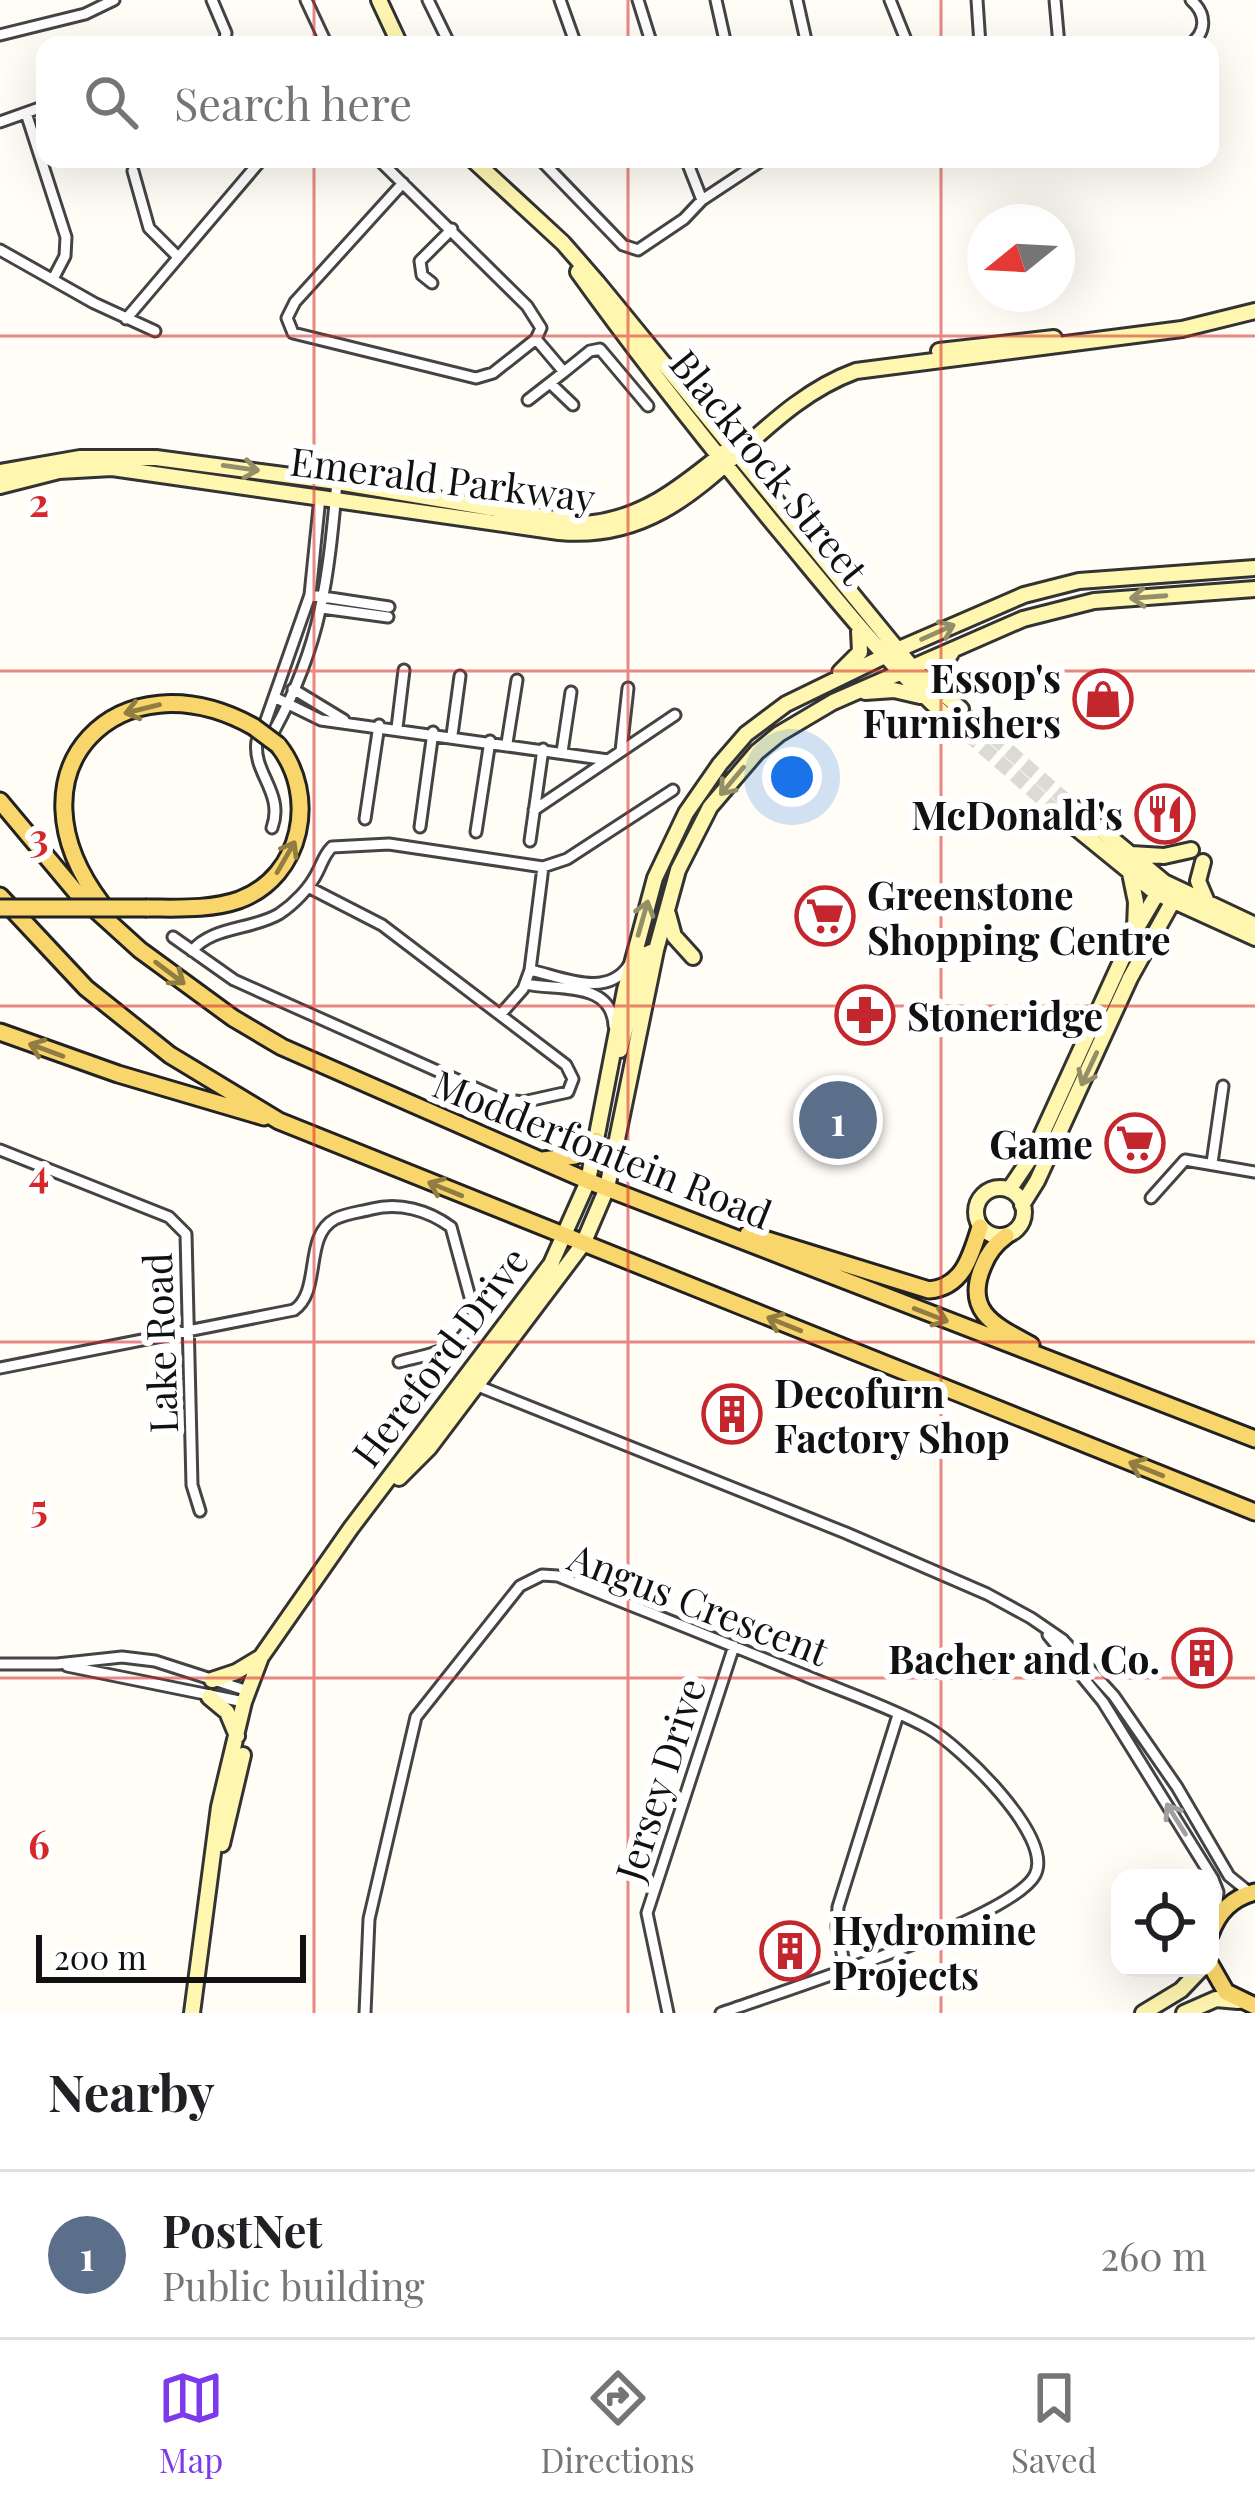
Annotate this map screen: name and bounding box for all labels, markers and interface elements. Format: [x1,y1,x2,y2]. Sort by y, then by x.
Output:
search box [36,36,1219,168]
icon: search [78,69,144,135]
text: Search here [174,72,412,132]
north arrow [967,204,1075,312]
street label: Blackrock Street [659,338,881,595]
street label: Emerald Parkway [288,434,599,523]
one-way arrow [221,457,260,480]
text: 2 [29,475,49,527]
one-way arrow [1130,585,1169,608]
one-way arrow [919,620,956,641]
place label: Essop's Furnishers [862,651,1061,748]
shop icon: Essop's Furnishers [1072,668,1134,730]
one-way arrow [124,699,162,721]
your location [762,747,822,807]
one-way arrow [718,765,746,796]
restaurant icon: McDonald's [1134,783,1196,845]
place label: McDonald's [911,788,1123,840]
text: 3 [29,810,49,862]
one-way arrow [274,840,298,875]
place label: Greenstone Shopping Centre [867,868,1171,965]
supermarket icon: Greenstone Shopping Centre [794,885,856,947]
one-way arrow [633,900,655,938]
one-way arrow [153,960,186,985]
pharmacy icon: Stoneridge [834,984,896,1046]
place label: Stoneridge [907,989,1103,1041]
one-way arrow [29,1037,66,1059]
one-way arrow [1077,1050,1099,1086]
street label: Modderfontein Road [426,1056,780,1240]
pin: 1 [799,1075,877,1165]
supermarket icon: Game [1104,1112,1166,1174]
place label: Game [989,1117,1093,1169]
text: 4 [29,1146,49,1198]
one-way arrow [428,1176,465,1198]
street label: Hereford Drive [339,1235,539,1477]
street label: Lake Road [130,1252,188,1434]
one-way arrow [911,1305,948,1327]
one-way arrow [766,1312,803,1334]
place label: Decofurn Factory Shop [774,1366,1010,1463]
building icon: Decofurn Factory Shop [701,1383,763,1445]
one-way arrow [1129,1457,1166,1478]
text: 5 [30,1481,48,1533]
street label: Angus Crescent [561,1529,837,1677]
building icon: Bacher and Co. [1171,1627,1233,1689]
place label: Bacher and Co. [888,1632,1160,1684]
street label: Jersey Drive [602,1671,716,1888]
one-way arrow [1164,1803,1188,1837]
text: 6 [28,1817,50,1869]
map controls [1111,1869,1219,1977]
button: locate [1111,1869,1219,1977]
place label: Hydromine Projects [832,1903,1036,2000]
building icon: Hydromine Projects [759,1920,821,1982]
scale bar [36,1929,306,1982]
text: 200 m [54,1934,147,1978]
text: Nearby [48,2057,214,2125]
text: PostNet [162,2199,322,2259]
text: 1 [80,2229,94,2281]
text: 260 m [1100,2229,1207,2281]
text: Public building [162,2259,425,2311]
tab: Map [158,2365,224,2481]
tab: Directions [540,2365,695,2481]
tab: Saved [1011,2365,1097,2481]

